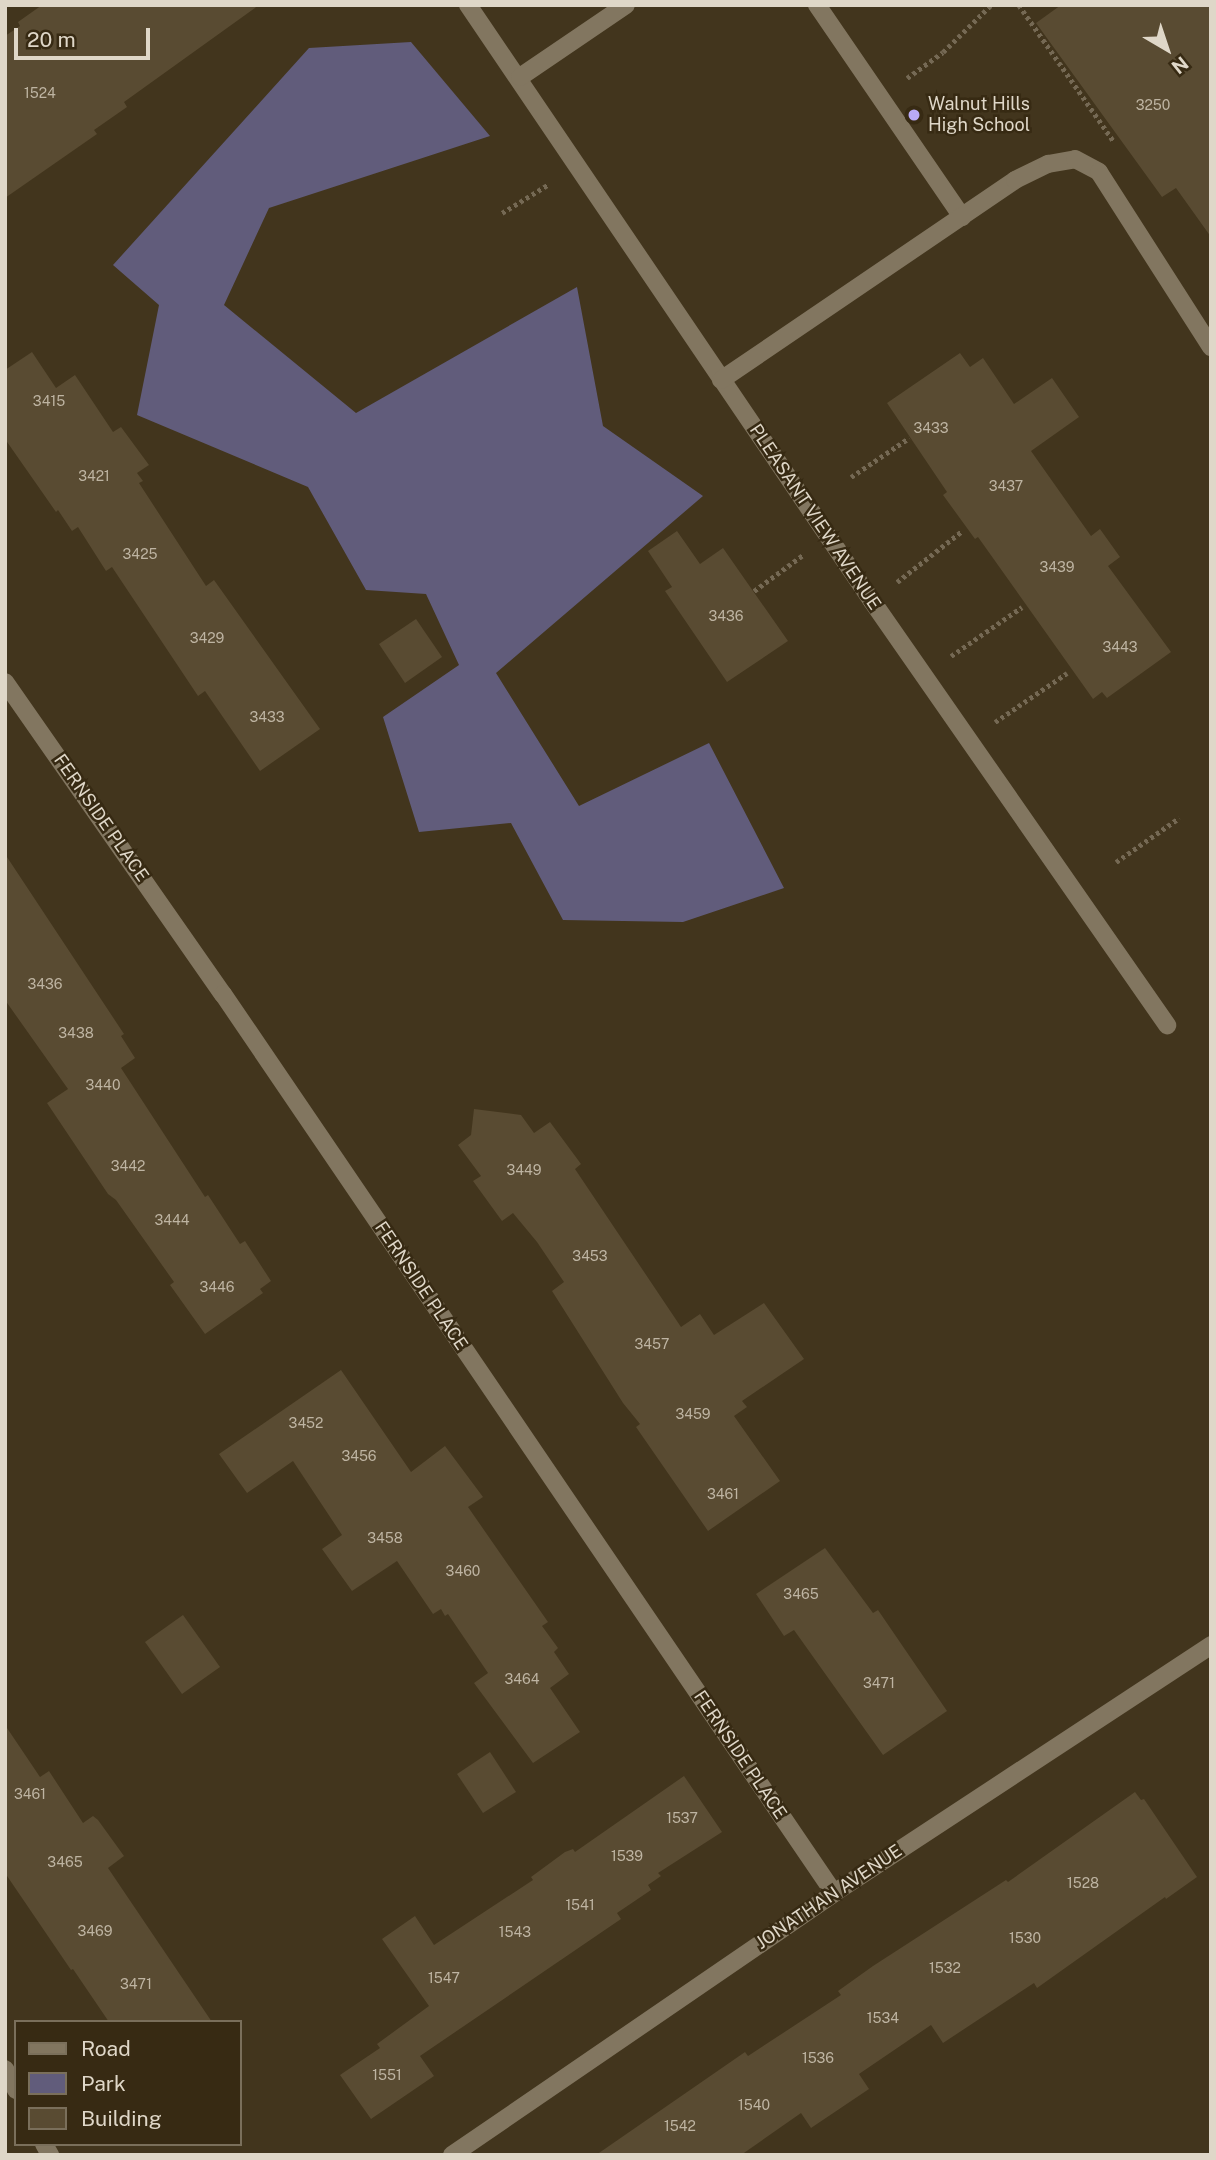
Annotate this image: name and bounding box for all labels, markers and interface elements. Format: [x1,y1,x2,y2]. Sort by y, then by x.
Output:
scale bar [18,14,154,58]
north arrow [1132,14,1202,84]
text: 20 m [27,27,76,52]
text: N [1168,52,1193,79]
house number: 1524 [24,85,56,101]
place label: Walnut Hills High School [928,94,1030,136]
house number: 3250 [1136,97,1170,113]
marker: Walnut Hills High School [906,107,922,123]
house number: 3415 [33,393,65,409]
street label: PLEASANT VIEW AVENUE [745,420,885,614]
house number: 3433 [913,420,949,436]
house number: 3421 [78,468,110,484]
house number: 3437 [989,478,1023,494]
house number: 3425 [123,546,157,562]
house number: 3439 [1039,559,1075,575]
house number: 3436 [708,608,744,624]
house number: 3429 [190,630,224,646]
house number: 3443 [1102,639,1138,655]
house number: 3433 [249,709,285,725]
street label: FERNSIDE PLACE [49,750,153,886]
house number: 3436 [27,976,63,992]
house number: 3438 [58,1025,94,1041]
house number: 3440 [86,1077,120,1093]
house number: 3442 [111,1158,145,1174]
house number: 3449 [506,1162,542,1178]
house number: 3444 [154,1212,190,1228]
street label: FERNSIDE PLACE [370,1217,472,1355]
house number: 3453 [572,1248,608,1264]
house number: 3446 [199,1279,235,1295]
house number: 3457 [635,1336,669,1352]
house number: 3459 [675,1406,711,1422]
house number: 3452 [289,1415,323,1431]
house number: 3456 [341,1448,377,1464]
house number: 3461 [707,1486,739,1502]
house number: 3458 [367,1530,403,1546]
house number: 3460 [446,1563,480,1579]
house number: 3465 [783,1586,819,1602]
house number: 3464 [504,1671,540,1687]
house number: 3471 [863,1675,895,1691]
street label: FERNSIDE PLACE [689,1686,791,1824]
house number: 3461 [14,1786,46,1802]
house number: 1537 [666,1810,698,1826]
street label: JONATHAN AVENUE [752,1840,906,1954]
house number: 1539 [611,1848,643,1864]
house number: 3465 [47,1854,83,1870]
house number: 1528 [1067,1875,1099,1891]
house number: 1541 [565,1897,595,1913]
house number: 3469 [78,1923,112,1939]
house number: 1543 [499,1924,531,1940]
house number: 1530 [1009,1930,1041,1946]
house number: 1532 [929,1960,961,1976]
house number: 1547 [428,1970,460,1986]
house number: 3471 [120,1976,152,1992]
house number: 1534 [867,2010,899,2026]
legend [14,2020,242,2146]
text: Road [81,2036,131,2061]
house number: 1536 [802,2050,834,2066]
house number: 1551 [372,2067,402,2083]
text: Park [81,2071,126,2096]
house number: 1540 [738,2097,770,2113]
text: Building [81,2106,162,2131]
house number: 1542 [664,2118,696,2134]

